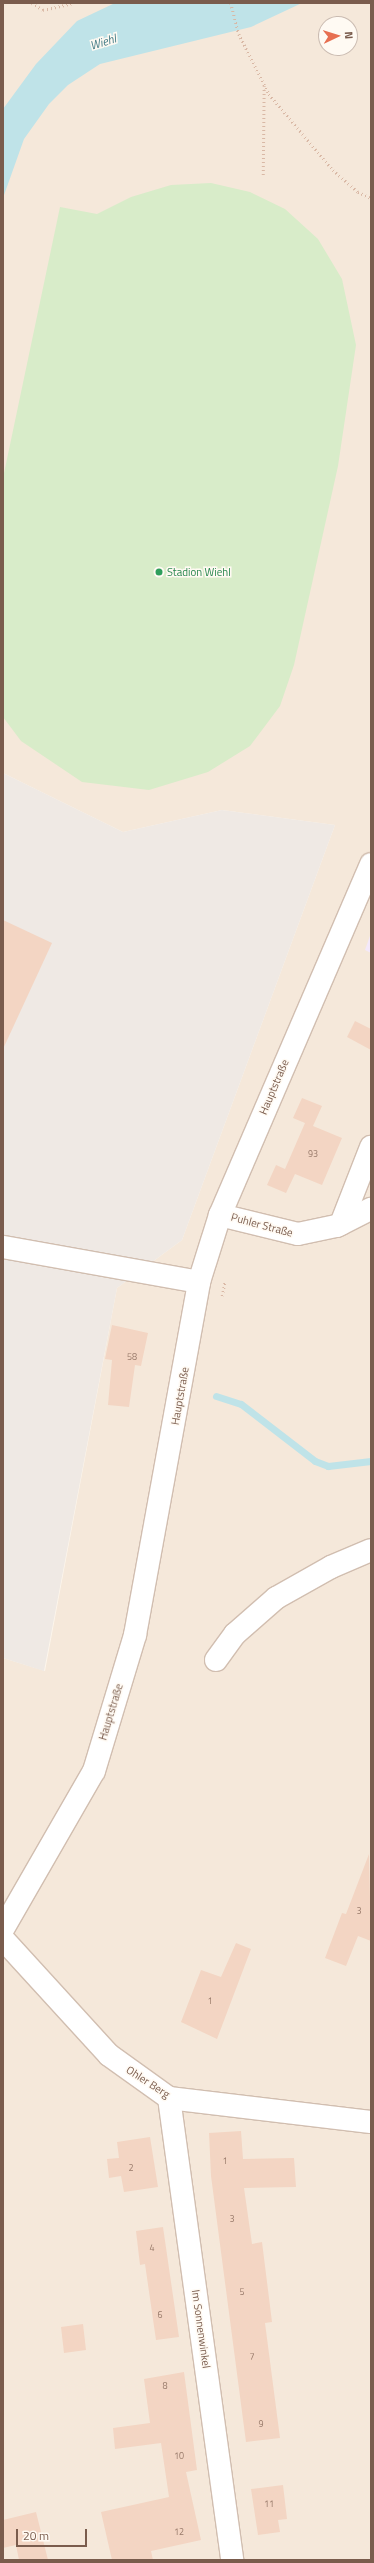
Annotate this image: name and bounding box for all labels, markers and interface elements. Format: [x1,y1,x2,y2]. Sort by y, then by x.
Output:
north arrow [318,16,358,56]
water label: Wiehl [88,31,118,53]
text: N [341,31,357,40]
place label: Stadion Wiehl [167,565,231,579]
marker: Stadion Wiehl [154,567,164,577]
street label: Hauptstraße [256,1057,292,1117]
house number: 93 [308,1149,318,1159]
street label: Puhler Straße [230,1210,294,1240]
house number: 58 [127,1352,137,1362]
street label: Hauptstraße [168,1366,192,1426]
street label: Hauptstraße [96,1682,126,1742]
house number: 3 [356,1906,362,1916]
house number: 1 [207,1996,213,2006]
street label: Ohler Berg [124,2063,172,2101]
house number: 1 [222,2156,228,2166]
house number: 2 [128,2163,134,2173]
house number: 3 [229,2214,235,2224]
house number: 4 [149,2243,155,2253]
house number: 5 [239,2287,245,2297]
street label: Im Sonnenwinkel [189,2289,213,2369]
house number: 6 [157,2310,163,2320]
house number: 7 [249,2352,255,2362]
house number: 8 [162,2381,168,2391]
house number: 9 [258,2419,264,2429]
house number: 10 [174,2451,184,2461]
house number: 11 [264,2499,274,2509]
scale bar [18,2521,89,2547]
text: 20 m [23,2526,49,2545]
house number: 12 [174,2527,184,2537]

